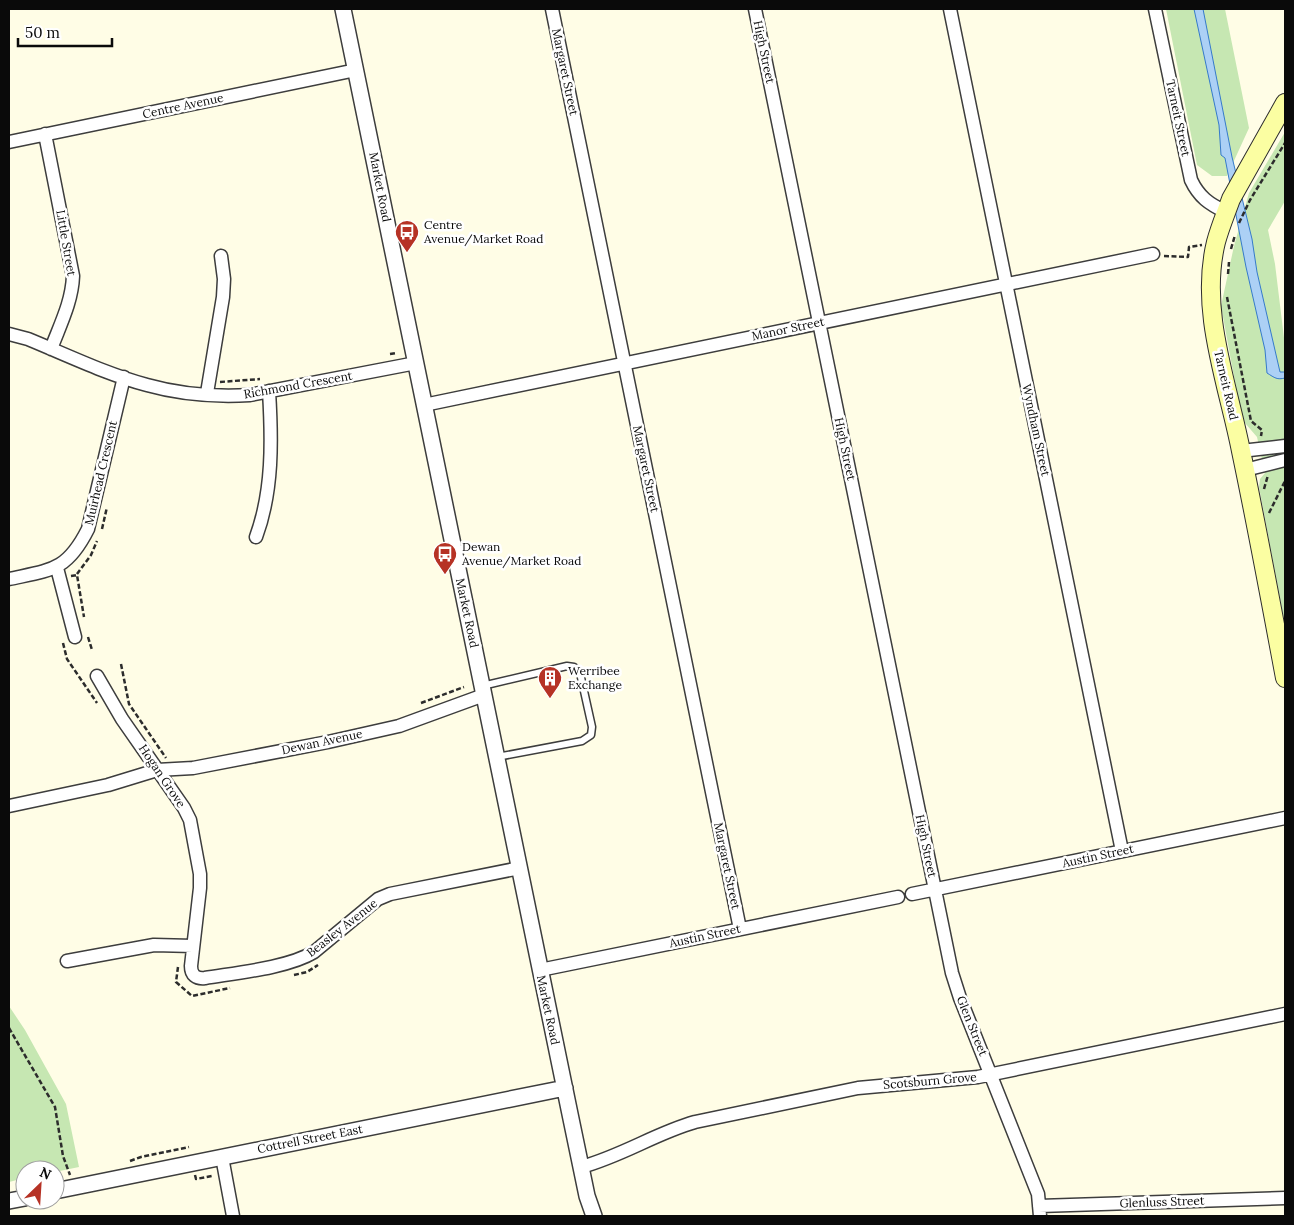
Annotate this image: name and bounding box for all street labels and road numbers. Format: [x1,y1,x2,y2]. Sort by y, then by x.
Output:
street label: High Street [751,19,779,85]
street label: Margaret Street [549,27,582,117]
street label: Tarneit Street [1163,78,1194,158]
street label: Centre Avenue [141,90,225,121]
street label: Market Road [366,151,395,223]
street label: Little Street [53,209,80,277]
street label: Manor Street [750,313,826,344]
street label: Tarneit Road [1211,348,1242,422]
street label: Richmond Crescent [242,368,354,401]
street label: Wyndham Street [1019,382,1054,478]
street label: High Street [832,416,860,482]
street label: Muirhead Crescent [81,419,120,527]
street label: Margaret Street [630,424,663,514]
street label: Market Road [453,577,482,649]
street label: Dewan Avenue [280,726,364,757]
street label: Hogan Grove [136,741,189,811]
street label: High Street [913,813,941,879]
street label: Margaret Street [711,821,744,911]
street label: Austin Street [1060,841,1135,871]
street label: Beasley Avenue [303,895,380,960]
street label: Austin Street [667,921,742,951]
street label: Market Road [534,974,563,1046]
street label: Glen Street [954,994,991,1058]
street label: Scotsburn Grove [883,1069,978,1092]
street label: Cottrell Street East [256,1121,364,1156]
street label: Glenluss Street [1119,1193,1205,1210]

